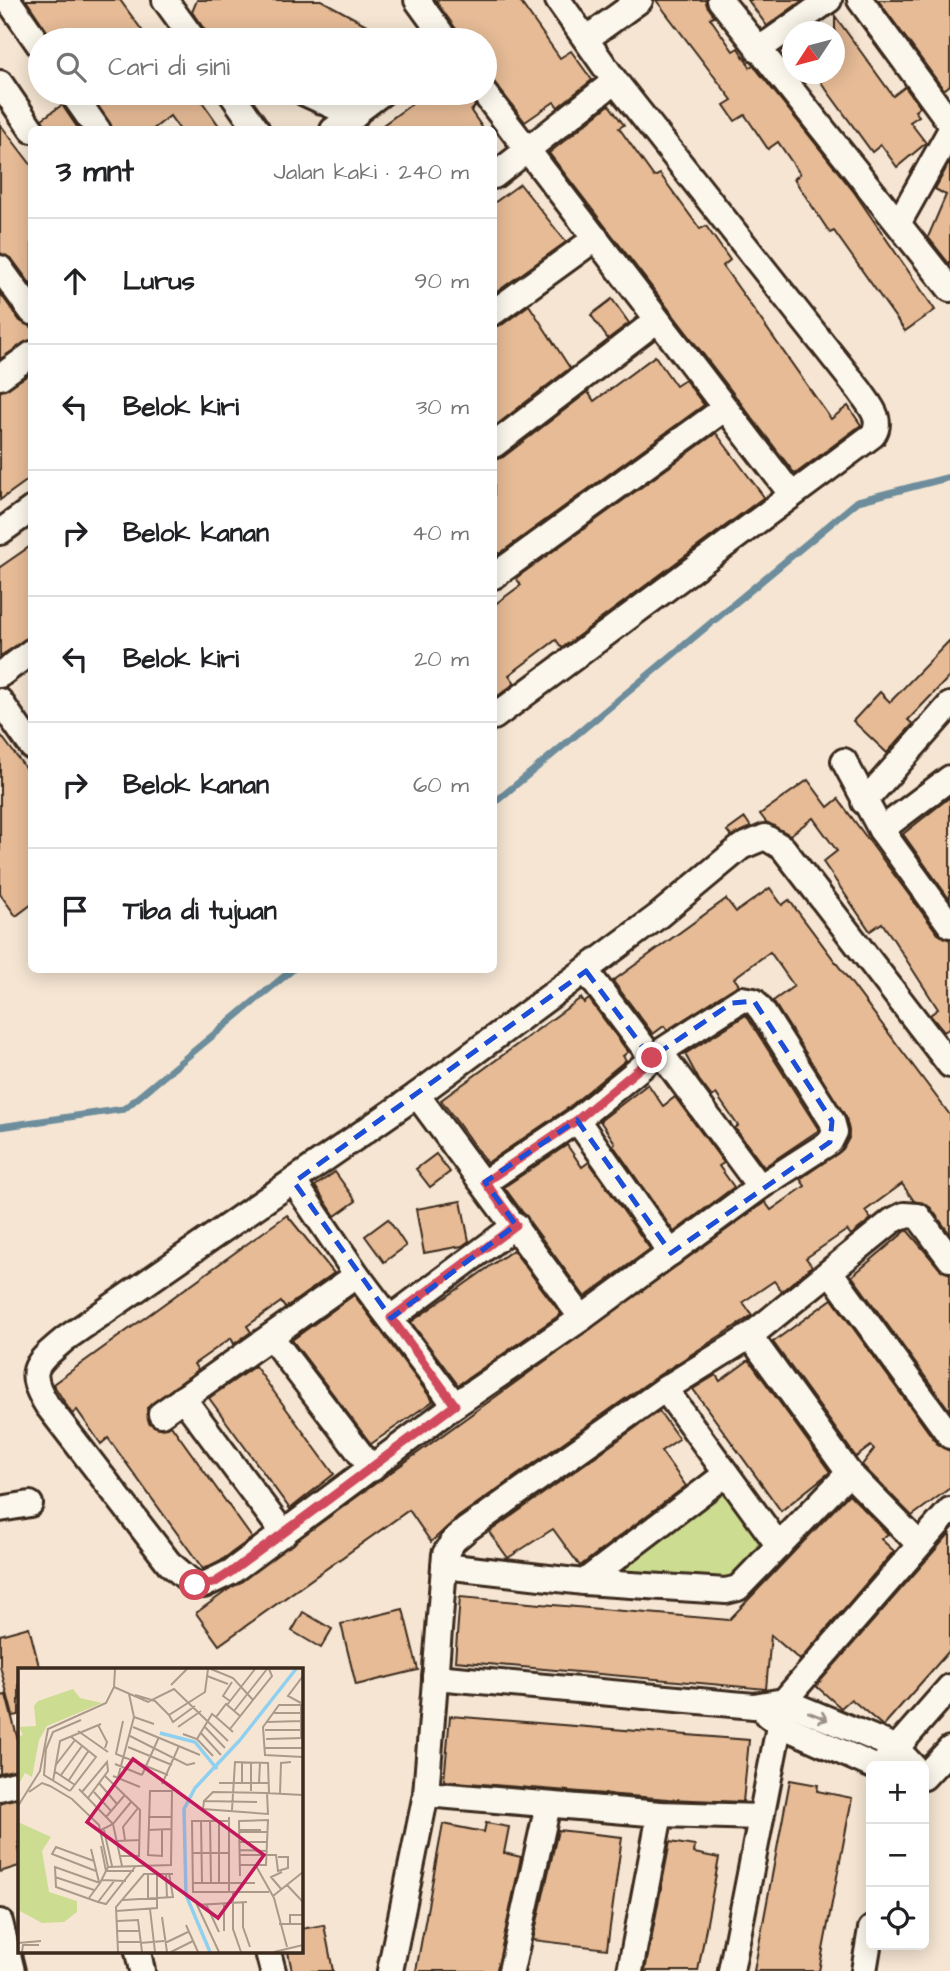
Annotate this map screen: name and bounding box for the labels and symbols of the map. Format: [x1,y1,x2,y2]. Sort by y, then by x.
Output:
north arrow [782,21,845,84]
route end [636,1042,667,1073]
route start [179,1569,210,1600]
inset map [18,1668,303,1954]
one-way arrow [807,1710,829,1723]

